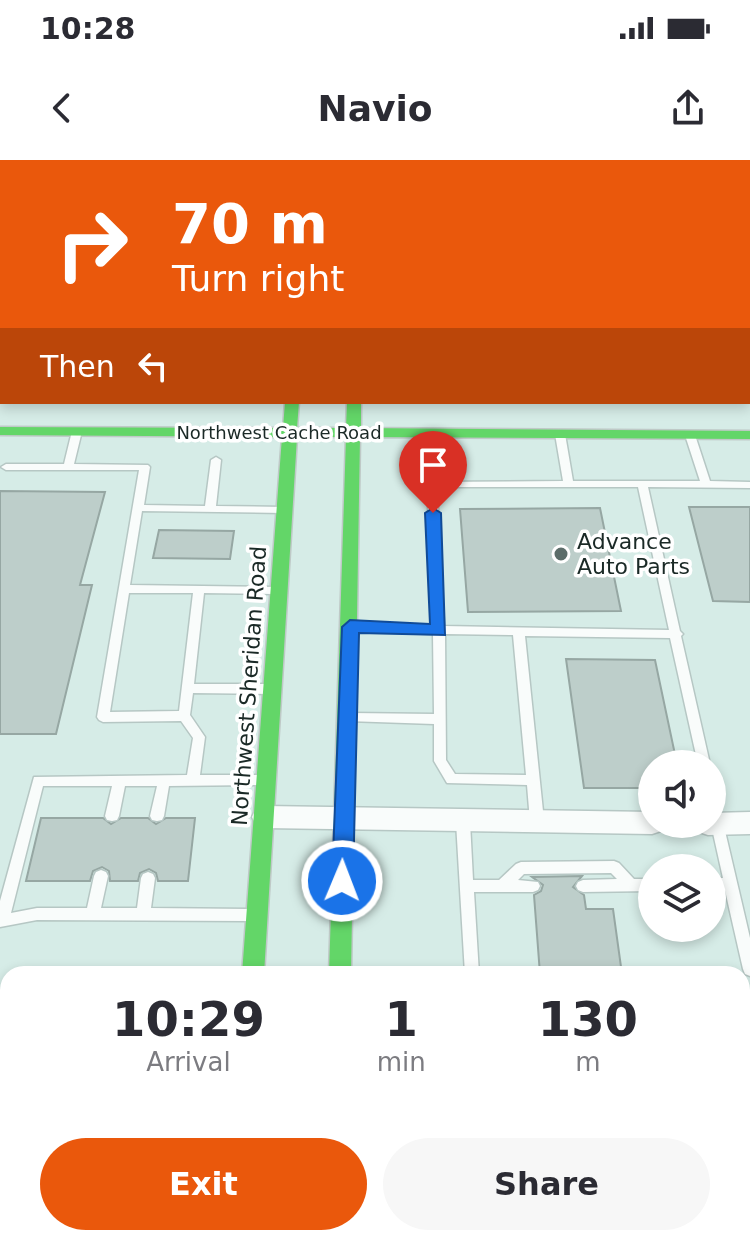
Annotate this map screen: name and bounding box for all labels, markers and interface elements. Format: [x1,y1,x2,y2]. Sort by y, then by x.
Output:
text: 10:28 [40,11,136,46]
icon: back [40,86,84,130]
icon: share [666,86,710,130]
text: Navio [318,88,432,129]
text: 70 m [172,191,328,256]
icon: right [40,192,144,296]
text: Turn right [172,258,344,299]
icon: left [131,344,175,388]
text: Then [40,349,115,384]
street label: Northwest Cache Road [176,422,382,443]
pin [399,431,467,513]
icon: arrive [411,443,455,487]
place label: Advance Auto Parts [577,529,690,579]
street label: Northwest Sheridan Road [227,545,271,827]
marker: Advance Auto Parts [552,545,570,563]
map controls [638,750,726,942]
button: sound [638,750,726,838]
position arrow [300,839,384,923]
button: layers [638,854,726,942]
text: 10:29 [112,991,265,1047]
text: 1 [385,991,418,1047]
text: 130 [538,991,638,1047]
text: Arrival [146,1047,231,1077]
text: min [377,1047,426,1077]
text: m [575,1047,601,1077]
button: Exit [40,1138,367,1230]
button: Share [383,1138,710,1230]

